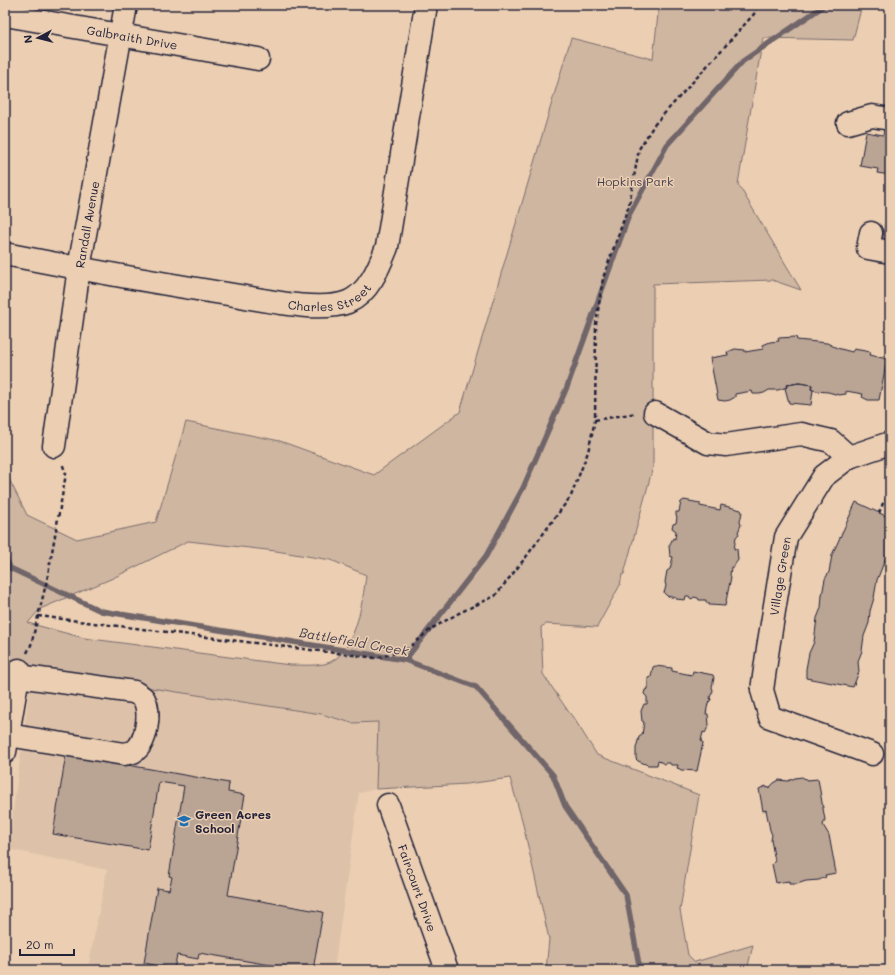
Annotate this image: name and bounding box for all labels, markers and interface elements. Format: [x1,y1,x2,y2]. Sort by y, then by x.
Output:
north arrow [18,18,58,58]
street label: Galbraith Drive [85,21,179,53]
text: N [20,34,36,44]
park label: Hopkins Park [597,173,673,189]
street label: Randall Avenue [71,180,102,269]
street label: Charles Street [287,280,374,314]
street label: Village Green [765,535,794,617]
water label: Battlefield Creek [298,623,411,659]
place label: Green Acres School [195,806,271,836]
school or university icon: Green Acres School [176,813,192,829]
street label: Faircourt Drive [395,842,441,934]
scale bar [20,931,74,957]
text: 20 m [26,936,54,952]

